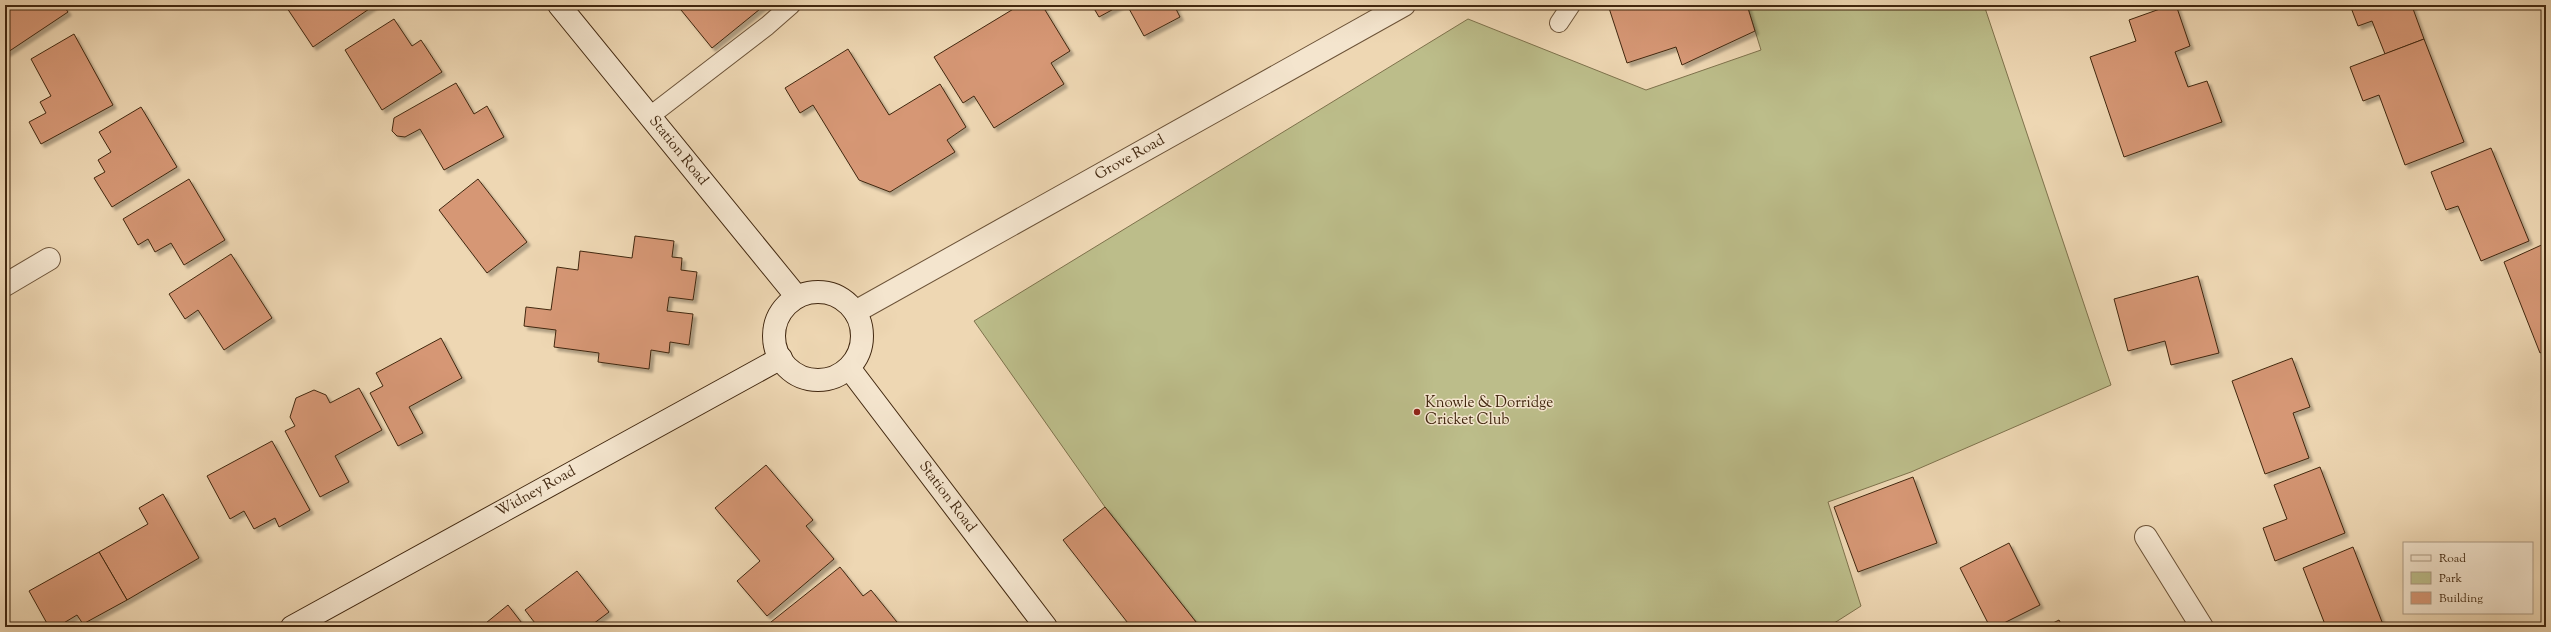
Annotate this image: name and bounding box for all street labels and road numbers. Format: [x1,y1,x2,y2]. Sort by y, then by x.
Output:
street label: Station Road [643,112,713,191]
street label: Grove Road [1091,130,1169,186]
street label: Station Road [913,457,981,537]
street label: Widney Road [492,461,580,523]

